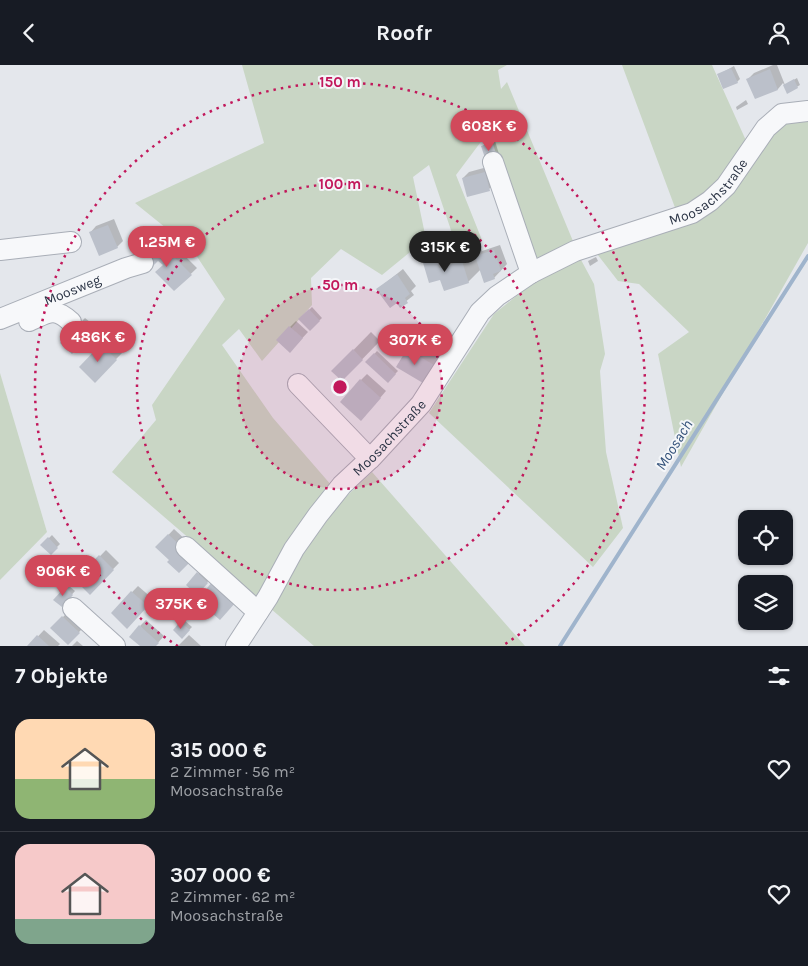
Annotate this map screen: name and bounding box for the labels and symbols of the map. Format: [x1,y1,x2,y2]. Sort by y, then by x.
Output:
text: 150 m [319,73,361,91]
pin: 608K € [448,109,530,152]
street label: Moosachstraße [667,155,751,229]
text: 100 m [319,175,361,193]
pin: 1.25M € [121,225,213,268]
pin: 315K € [404,231,486,273]
street label: Moosweg [42,271,103,309]
text: 50 m [322,276,358,294]
pin: 486K € [57,321,139,363]
pin: 307K € [374,323,456,366]
centre of rings [331,378,349,396]
street label: Moosachstraße [349,396,430,480]
water label: Moosach [652,417,696,473]
pin: 906K € [22,555,104,597]
pin: 375K € [140,587,222,630]

